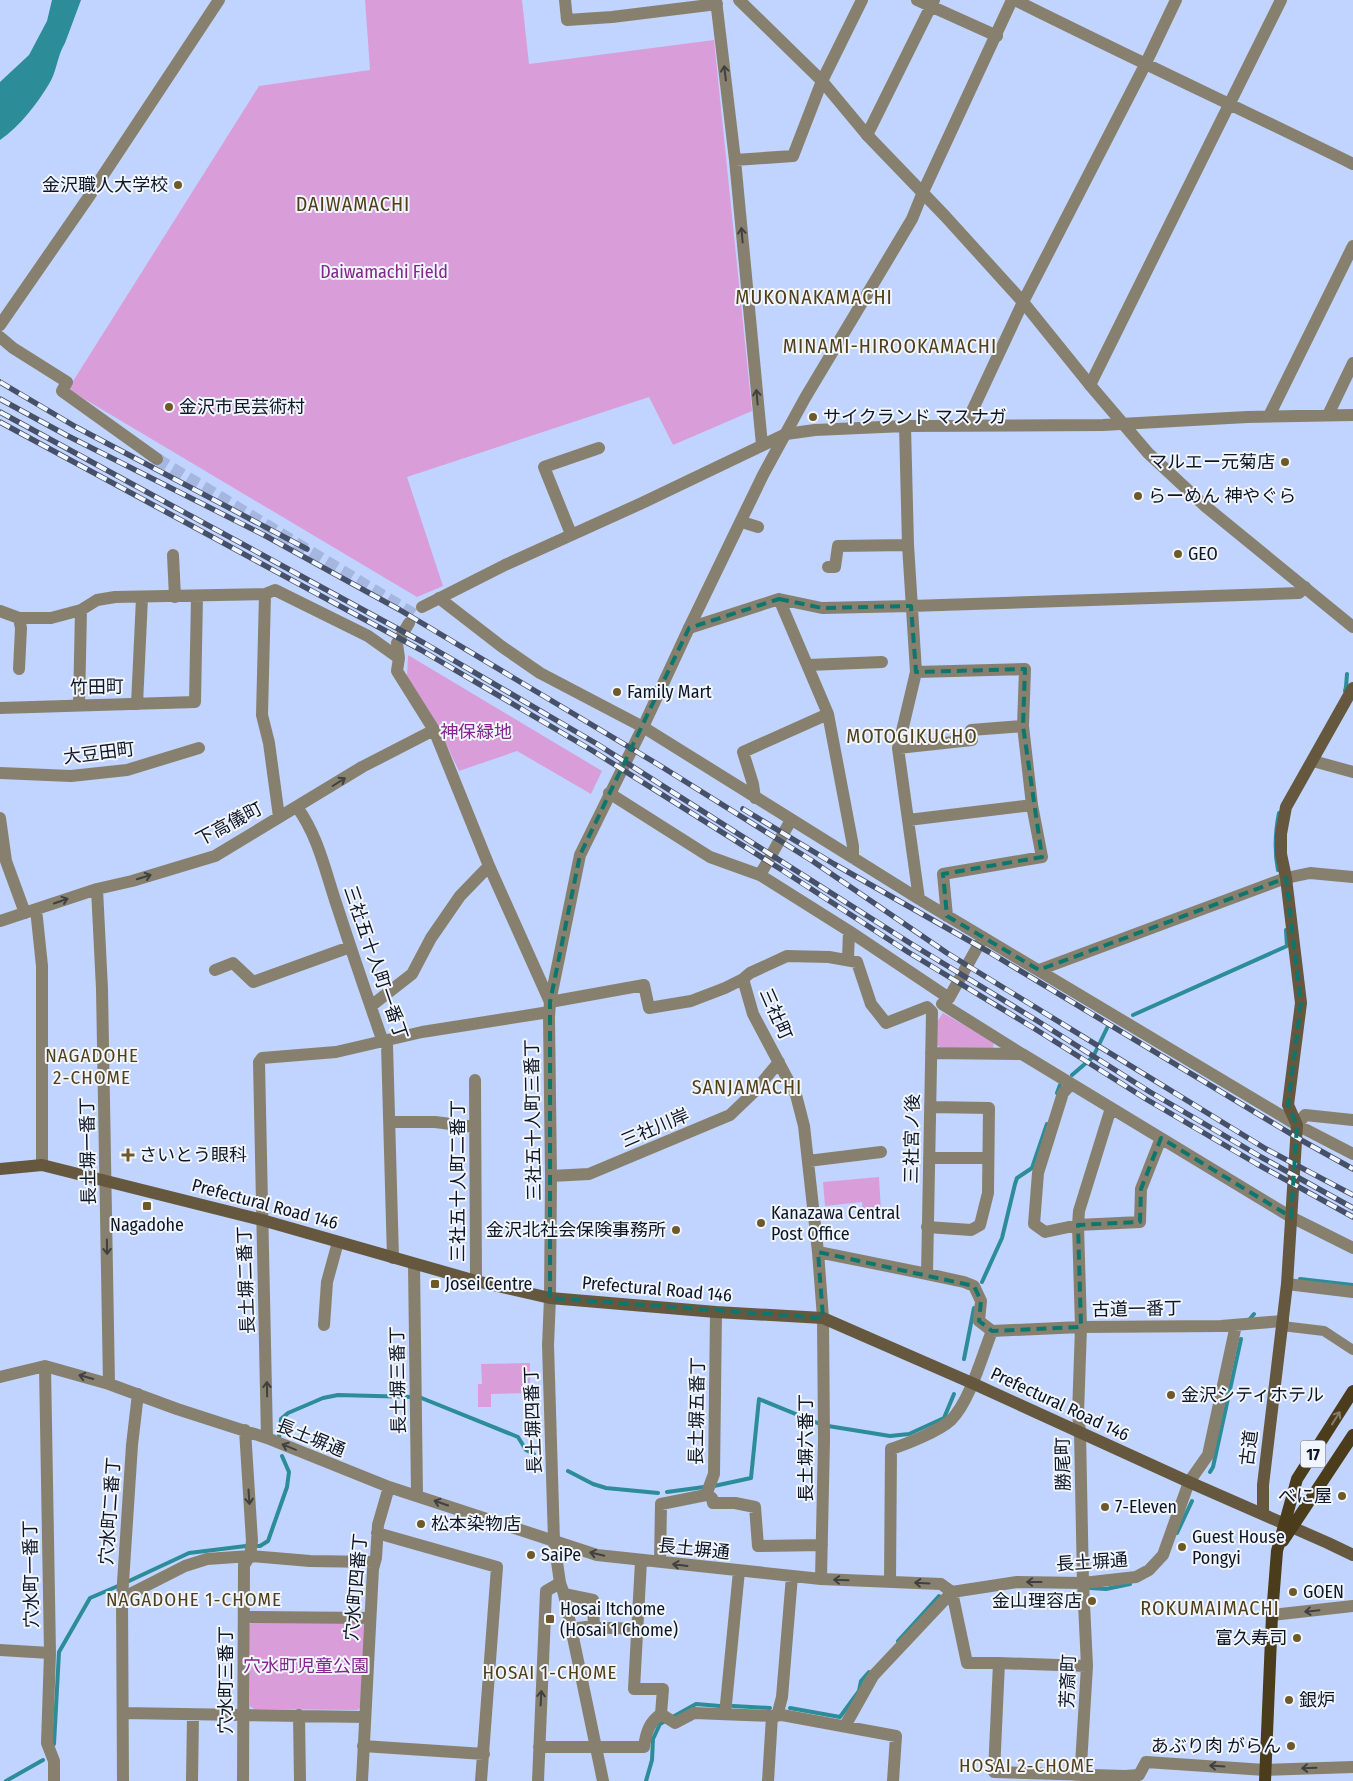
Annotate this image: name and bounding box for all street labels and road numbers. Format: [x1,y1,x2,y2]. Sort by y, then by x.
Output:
street label: 竹田町 [70,676,124,698]
street label: 大豆田町 [62,738,136,768]
street label: 下高儀町 [192,797,266,851]
street label: 三社五十人町一番丁 [339,883,413,1043]
street label: 三社町 [755,985,797,1043]
street label: 三社五十人町三番丁 [521,1039,545,1201]
street label: 三社宮ノ後 [900,1094,924,1184]
street label: 長土塀一番丁 [76,1097,100,1205]
street label: 三社五十人町二番丁 [447,1100,469,1262]
street label: 三社川岸 [618,1104,692,1152]
street label: Prefectural Road 146 [189,1174,341,1234]
street label: 長土塀二番丁 [233,1226,259,1334]
street label: Prefectural Road 146 [581,1271,733,1307]
street label: 古道一番丁 [1092,1297,1182,1321]
street label: 長土塀三番丁 [386,1326,410,1434]
street label: 長土塀五番丁 [685,1357,709,1465]
street label: Prefectural Road 146 [987,1362,1133,1446]
street label: 長土塀四番丁 [520,1366,546,1474]
street label: 長土塀六番丁 [795,1394,817,1502]
street label: 長土塀通 [274,1414,348,1462]
street label: 古道 [1236,1429,1262,1467]
street label: 勝尾町 [1052,1437,1074,1491]
road number: 17 [1300,1440,1326,1468]
street label: 穴水町二番丁 [95,1456,125,1566]
street label: 穴水町一番丁 [19,1520,43,1628]
street label: 穴水町四番丁 [340,1532,372,1642]
street label: 長土塀通 [657,1534,731,1564]
street label: 長土塀通 [1055,1549,1129,1575]
street label: 穴水町三番丁 [215,1626,237,1734]
street label: 芳斎町 [1056,1654,1080,1708]

